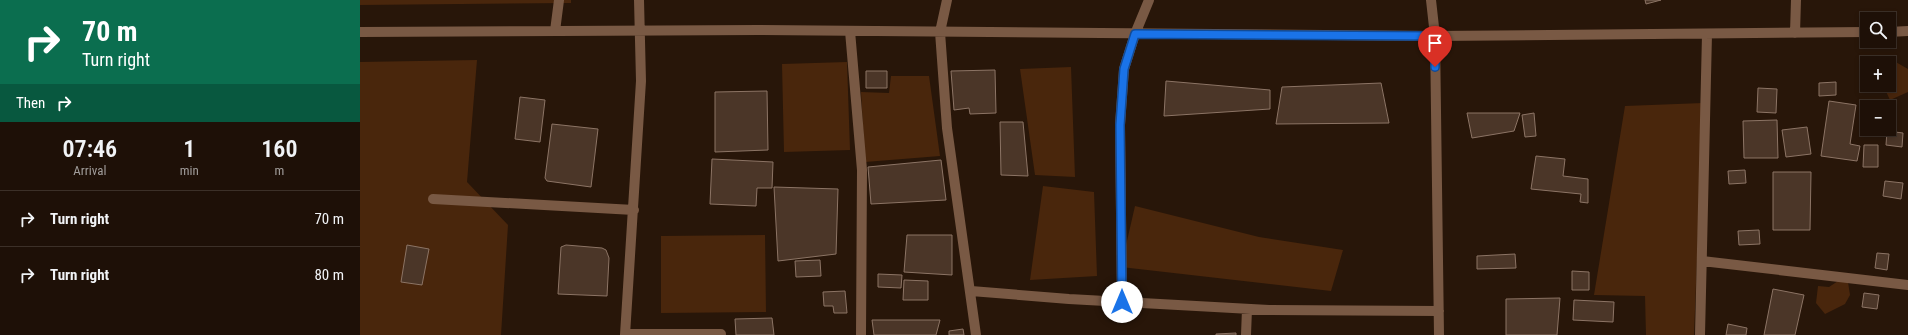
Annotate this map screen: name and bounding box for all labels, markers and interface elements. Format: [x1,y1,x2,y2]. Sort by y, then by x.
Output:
map controls [1860,12,1896,136]
button: search [1860,12,1896,48]
text: 70 m [82,15,138,48]
icon: right [16,16,68,68]
pin [1418,26,1452,67]
icon: arrive [1424,32,1446,54]
text: Turn right [82,49,150,70]
button: + [1860,56,1896,92]
icon: right [53,92,75,114]
text: Then [16,94,45,112]
button: − [1860,100,1896,136]
text: 07:46 [63,135,117,163]
text: 1 [183,135,195,163]
text: 160 [261,135,297,163]
text: Arrival [73,163,106,178]
text: min [180,163,199,178]
text: m [274,163,284,178]
icon: right [16,208,38,230]
text: Turn right [50,210,109,228]
text: 70 m [314,210,344,228]
icon: right [16,264,38,286]
text: Turn right [50,266,109,284]
text: 80 m [314,266,344,284]
position arrow [1101,281,1143,323]

